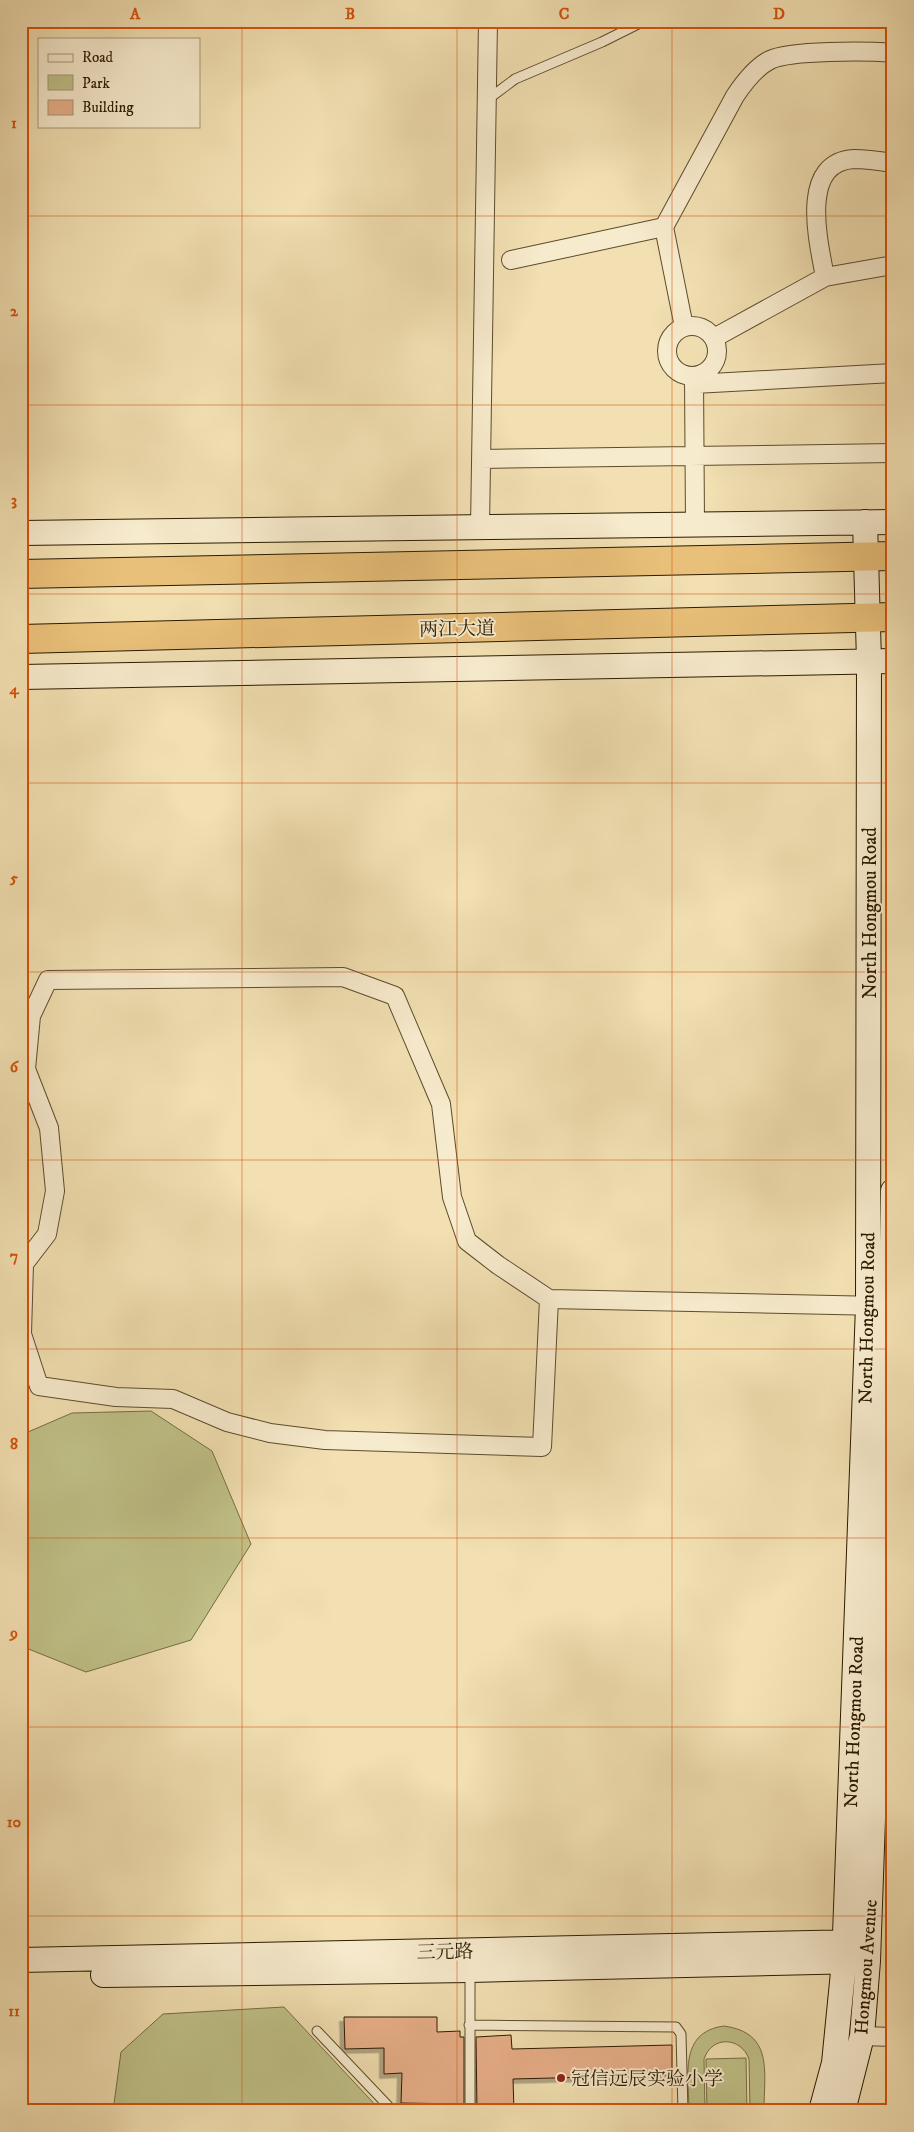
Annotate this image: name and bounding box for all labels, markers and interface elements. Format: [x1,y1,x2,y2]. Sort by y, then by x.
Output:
text: A [129,4,141,24]
text: B [345,4,355,24]
text: C [559,4,569,24]
text: D [773,4,785,24]
legend [38,38,200,128]
text: Road [82,48,114,67]
text: Park [82,74,111,93]
text: Building [82,98,134,117]
text: 1 [11,113,17,133]
text: 2 [10,301,19,321]
text: 3 [11,490,17,510]
street label: 两江大道 [419,617,495,642]
text: 4 [8,679,19,699]
street label: North Hongmou Road [859,827,882,999]
text: 5 [9,868,18,888]
text: 6 [10,1057,20,1077]
street label: North Hongmou Road [855,1231,881,1404]
text: 7 [10,1246,18,1266]
text: 8 [10,1434,18,1454]
text: 9 [9,1623,18,1643]
street label: North Hongmou Road [840,1635,869,1808]
text: 10 [7,1812,22,1832]
street label: Hongmou Avenue [850,1899,883,2036]
street label: 三元路 [416,1941,474,1964]
text: 11 [8,2001,20,2021]
place label: 冠信远辰实验小学 [571,2068,723,2091]
marker: 冠信远辰实验小学 [555,2072,567,2084]

